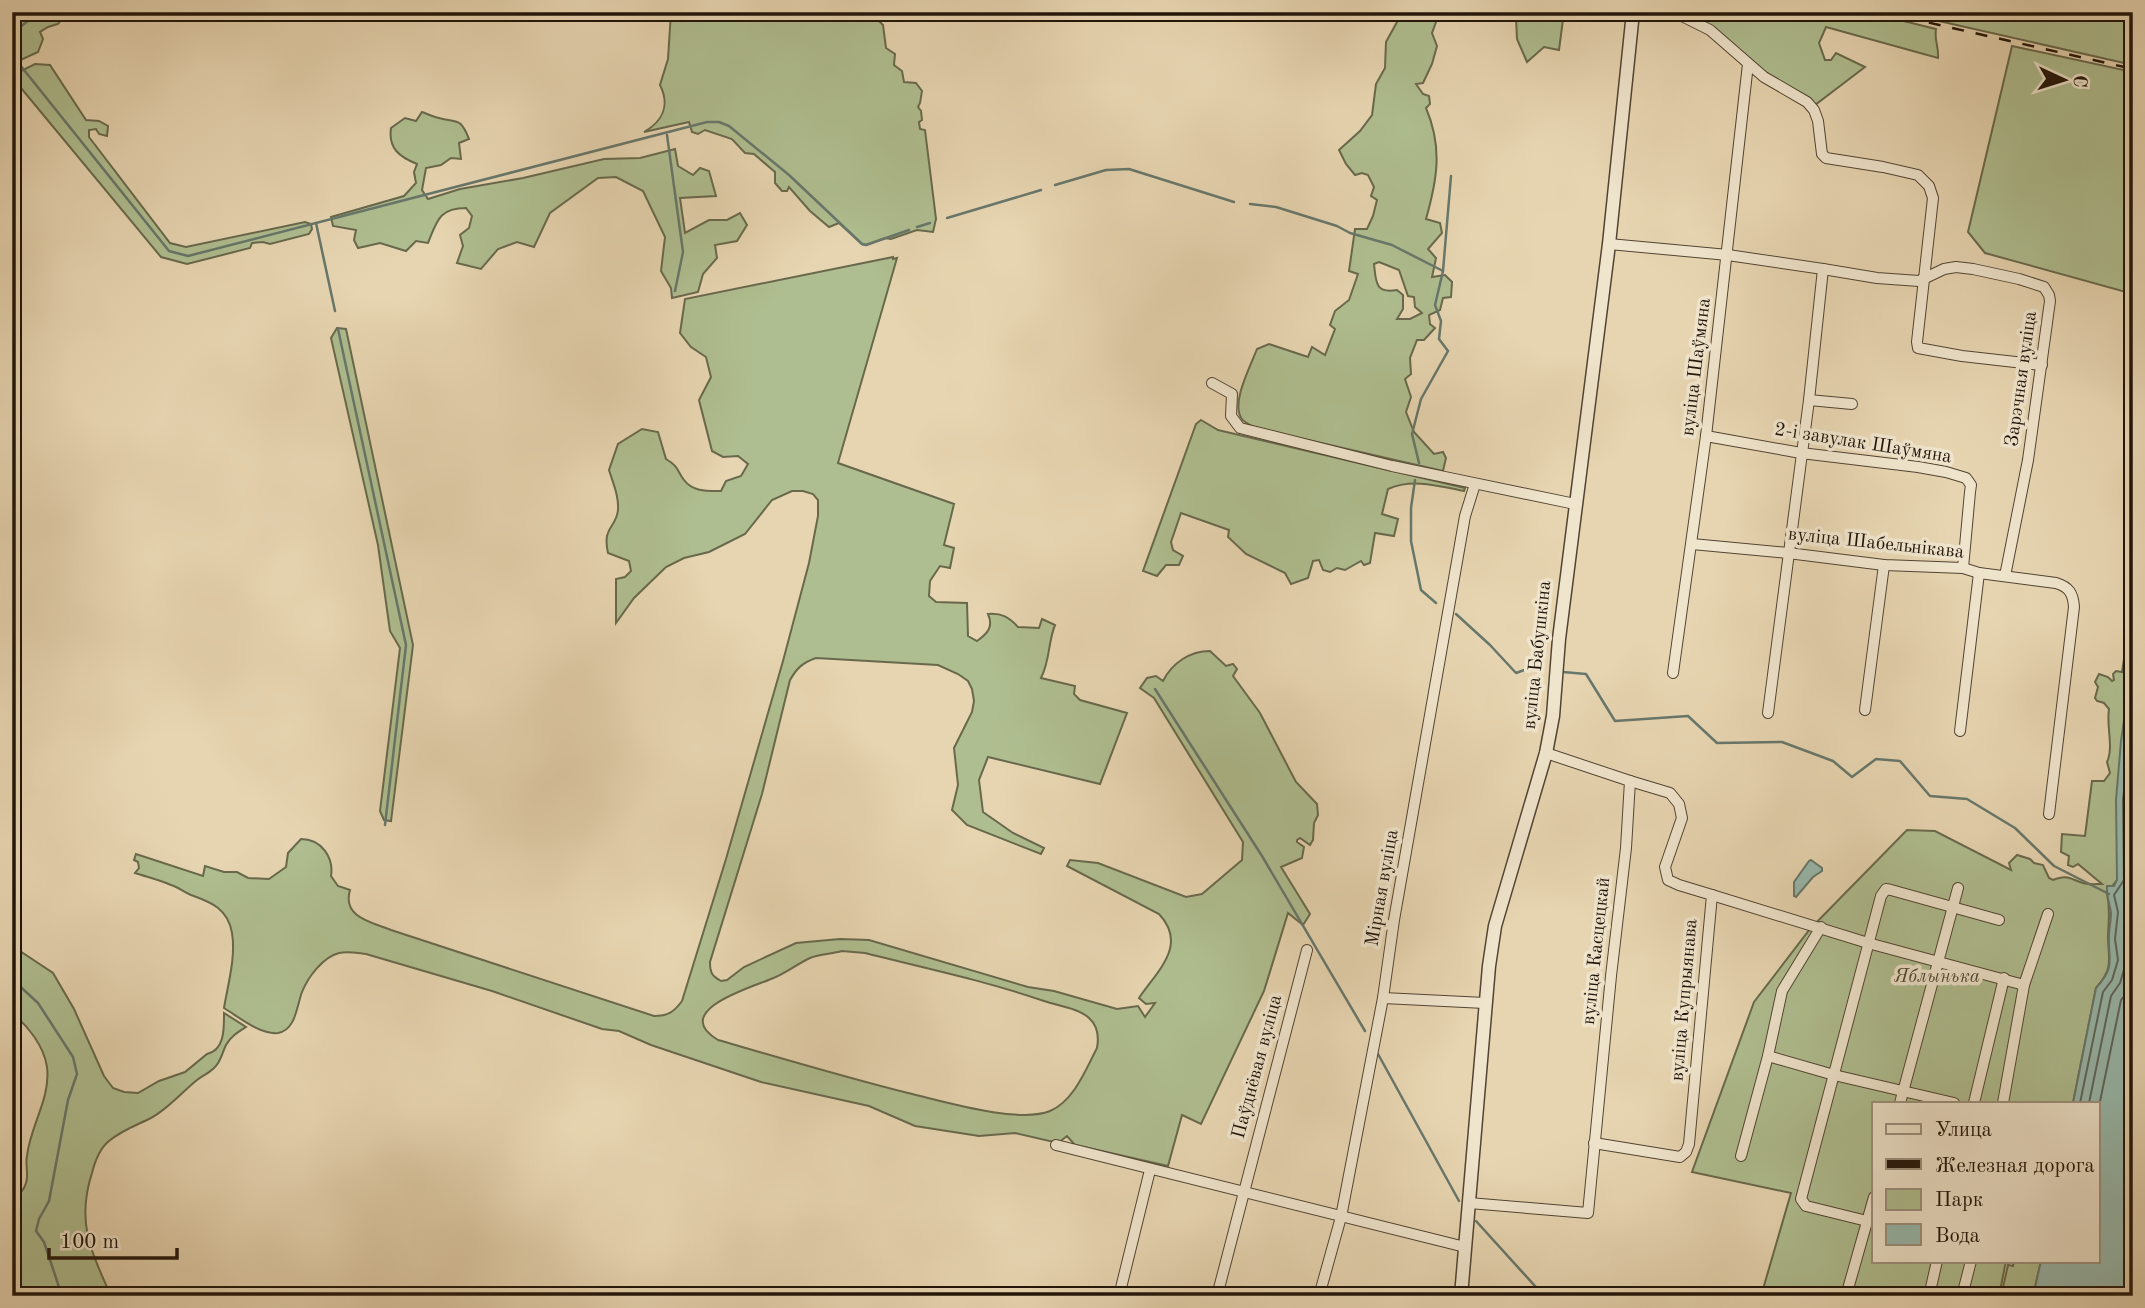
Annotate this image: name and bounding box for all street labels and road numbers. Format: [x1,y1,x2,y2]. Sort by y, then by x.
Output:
street label: вуліца Шаўмяна [1679,296,1715,437]
street label: Зарэчная вуліца [2003,309,2041,448]
street label: 2-і завулак Шаўмяна [1773,421,1954,467]
street label: вуліца Шабельнікава [1787,525,1966,563]
street label: вуліца Бабушкіна [1521,579,1555,730]
street label: Мірная вуліца [1363,827,1403,948]
street label: вуліца Касцецкай [1580,876,1614,1026]
street label: вуліца Купрыянава [1668,917,1702,1082]
street label: Паўднёвая вуліца [1230,992,1287,1141]

